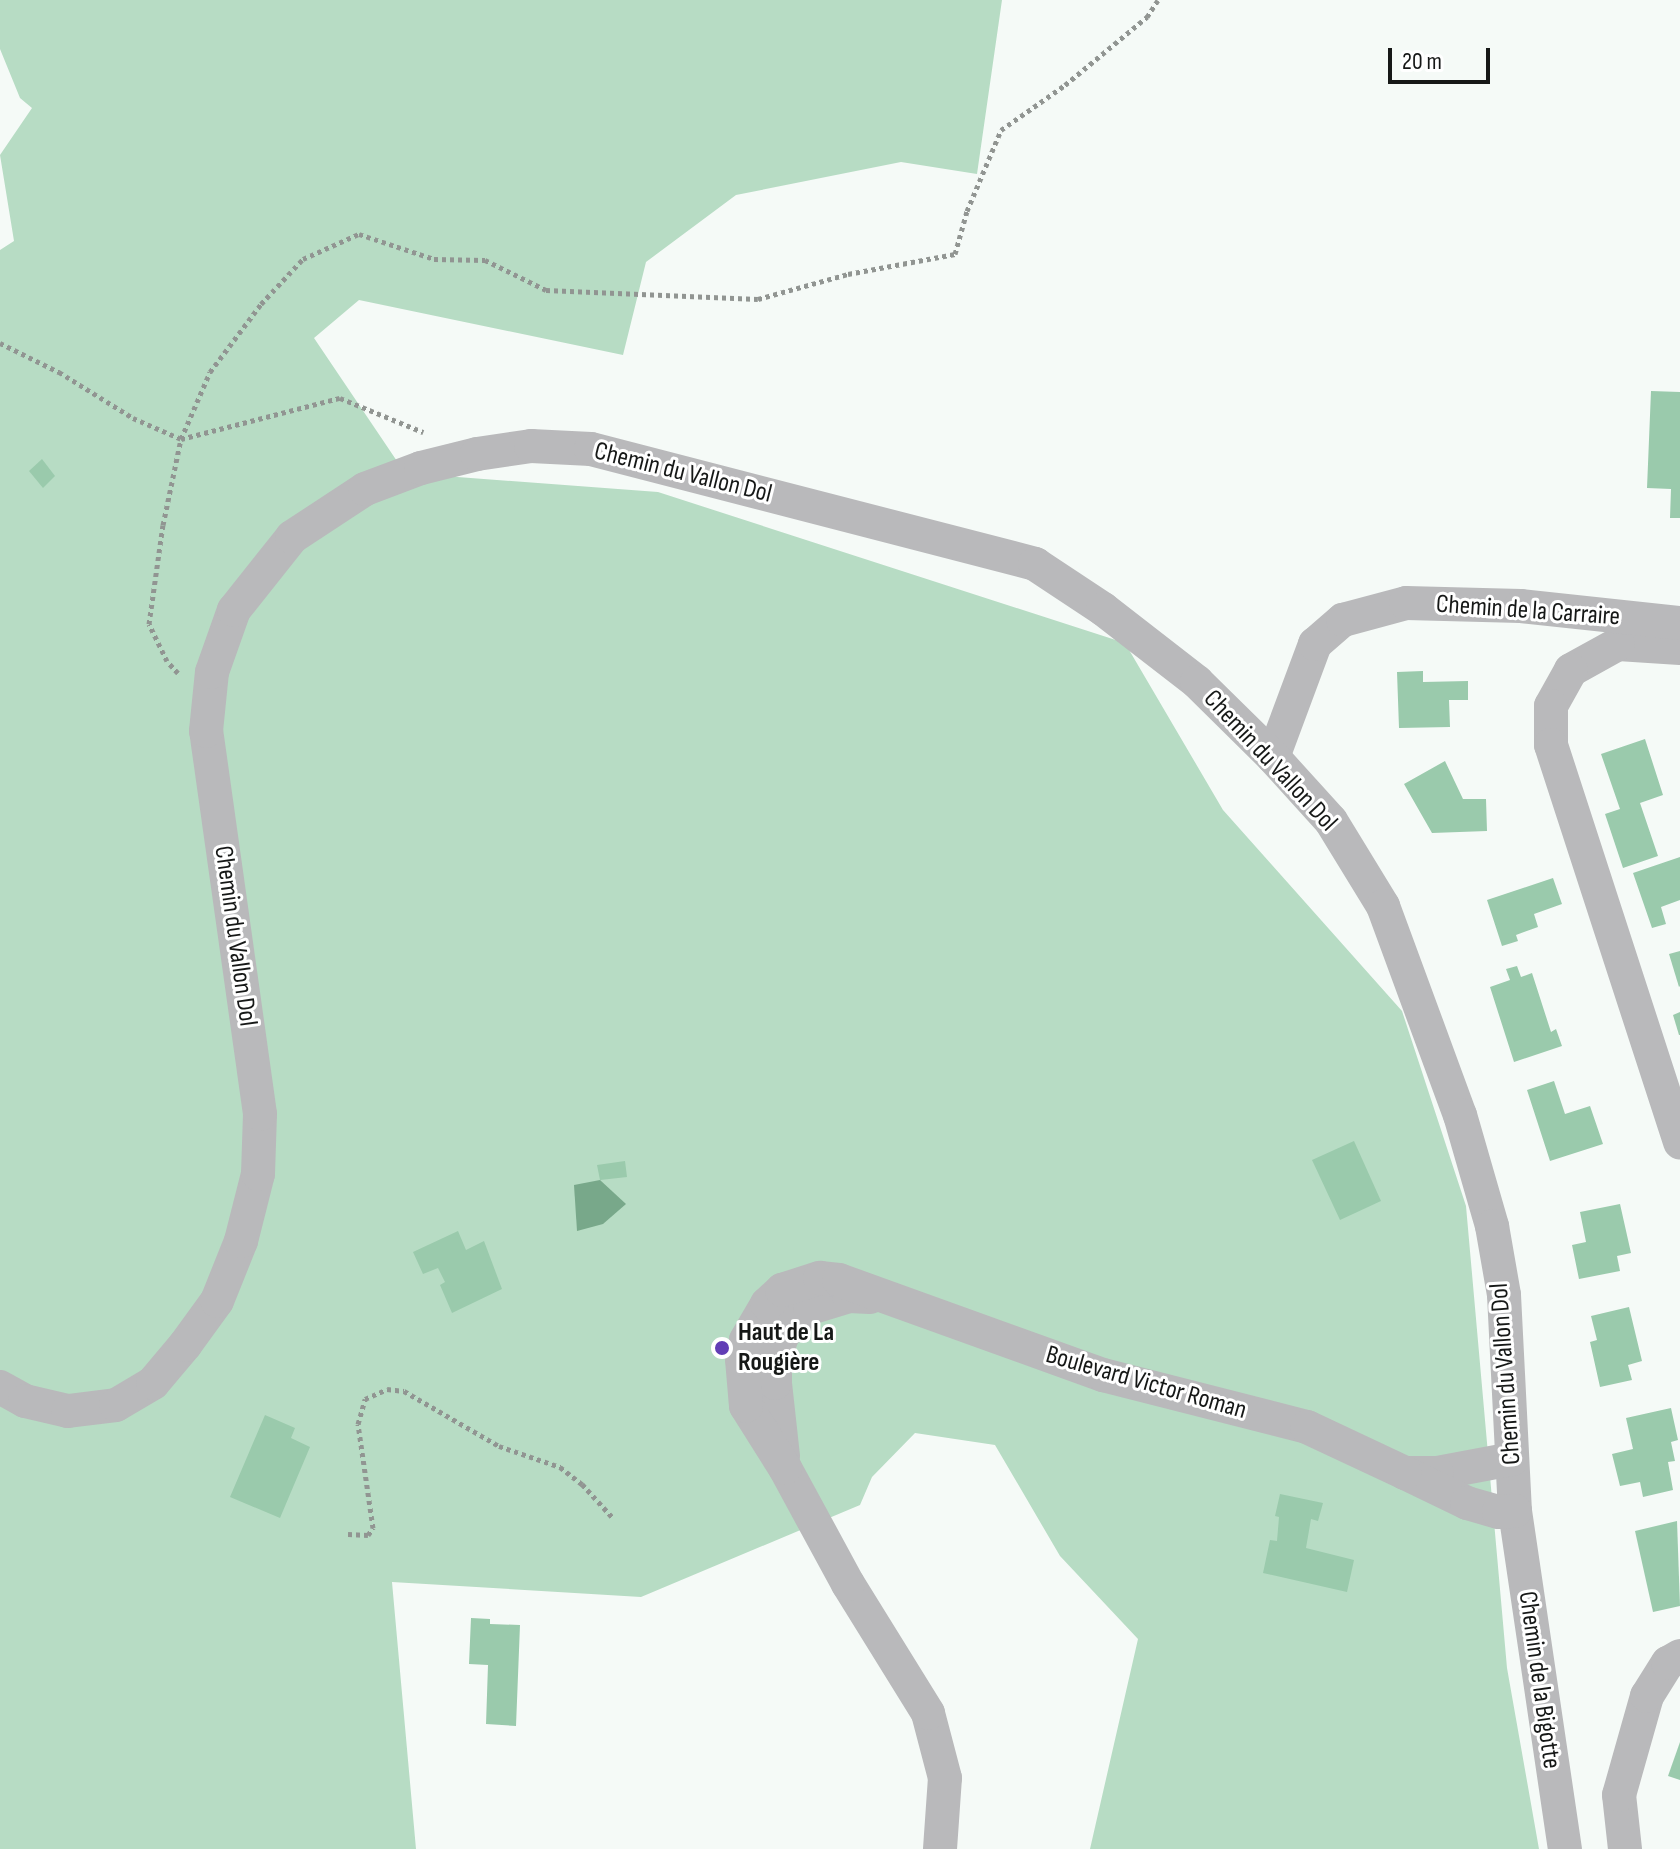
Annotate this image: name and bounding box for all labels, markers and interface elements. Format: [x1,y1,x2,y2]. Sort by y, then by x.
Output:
scale bar [1392,32,1494,82]
text: 20 m [1402,47,1442,76]
street label: Chemin du Vallon Dol [591,436,775,510]
street label: Chemin de la Carraire [1435,589,1621,633]
street label: Chemin du Vallon Dol [1197,684,1343,838]
street label: Chemin du Vallon Dol [207,844,263,1028]
street label: Chemin du Vallon Dol [1484,1282,1528,1466]
place label: Haut de La Rougière [738,1317,834,1378]
marker: Haut de La Rougière [713,1339,731,1357]
street label: Boulevard Victor Roman [1042,1339,1250,1427]
street label: Chemin de la Bigotte [1511,1589,1567,1771]

